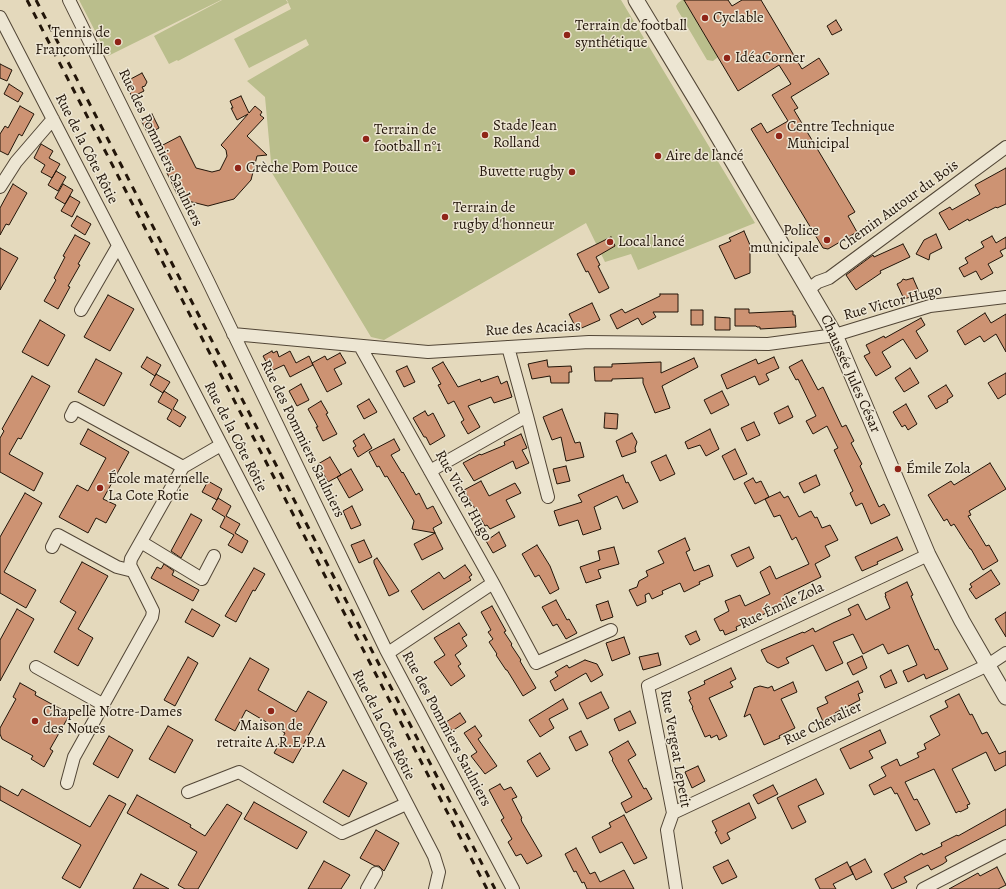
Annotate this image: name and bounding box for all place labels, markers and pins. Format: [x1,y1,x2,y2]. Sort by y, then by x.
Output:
place label: Cyclable [713,9,764,27]
marker: Cyclable [700,13,710,23]
place label: Terrain de football synthétique [575,17,687,52]
place label: Tennis de Franconville [35,24,110,59]
marker: Terrain de football synthétique [562,30,572,40]
marker: Tennis de Franconville [113,37,123,47]
place label: IdéaCorner [735,49,805,67]
marker: IdéaCorner [722,53,732,63]
place label: Stade Jean Rolland [493,117,557,152]
place label: Centre Technique Municipal [787,118,895,153]
place label: Terrain de football n°1 [374,121,441,156]
marker: Stade Jean Rolland [480,130,490,140]
marker: Centre Technique Municipal [774,131,784,141]
marker: Terrain de football n°1 [361,134,371,144]
place label: Aire de lancé [666,147,743,165]
marker: Aire de lancé [653,151,663,161]
place label: Crèche Pom Pouce [246,159,358,177]
marker: Crèche Pom Pouce [233,163,243,173]
place label: Buvette rugby [479,163,564,181]
marker: Buvette rugby [567,167,577,177]
place label: Terrain de rugby d'honneur [453,199,555,234]
marker: Terrain de rugby d'honneur [440,212,450,222]
place label: Police municipale [750,222,819,257]
place label: Local lancé [618,233,685,251]
marker: Police municipale [822,235,832,245]
marker: Local lancé [605,237,615,247]
place label: Émile Zola [906,460,971,478]
marker: Émile Zola [893,464,903,474]
place label: École maternelle La Cote Rotie [108,470,209,505]
marker: École maternelle La Cote Rotie [95,483,105,493]
place label: Chapelle Notre-Dames des Noues [43,703,182,738]
marker: Maison de retraite A.R.E.P.A [266,706,276,716]
marker: Chapelle Notre-Dames des Noues [30,716,40,726]
place label: Maison de retraite A.R.E.P.A [217,717,325,752]

